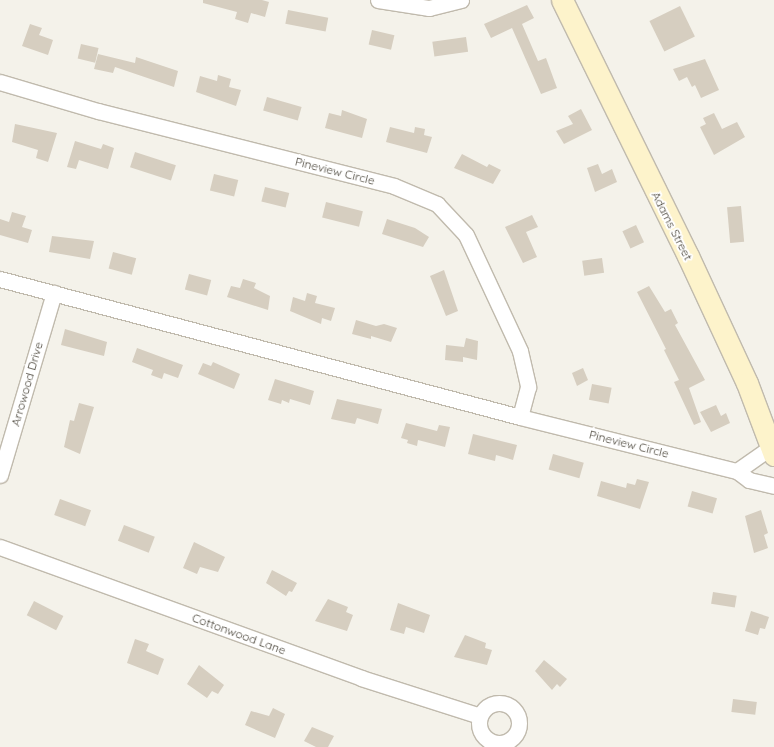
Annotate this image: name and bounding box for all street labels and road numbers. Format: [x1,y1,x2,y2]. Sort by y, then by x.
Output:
street label: Pineview Circle [294,154,376,188]
street label: Adams Street [649,189,695,263]
street label: Arrowood Drive [8,340,46,428]
street label: Pineview Circle [588,427,670,461]
street label: Cottonwood Lane [190,610,288,658]

